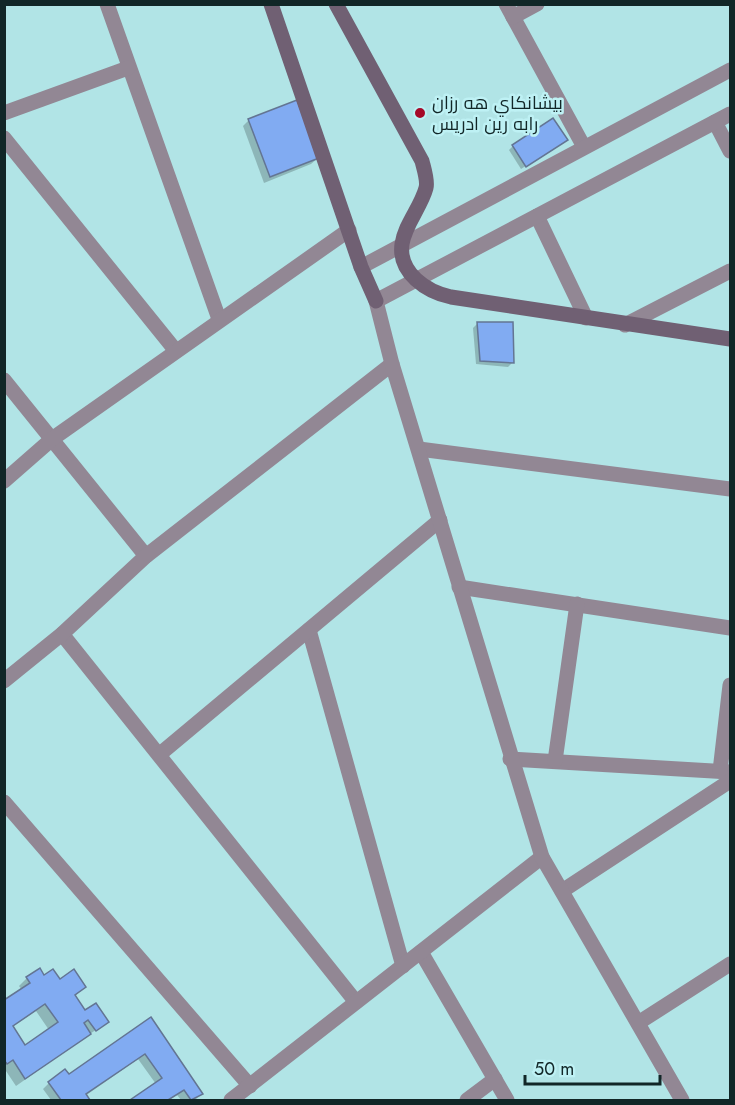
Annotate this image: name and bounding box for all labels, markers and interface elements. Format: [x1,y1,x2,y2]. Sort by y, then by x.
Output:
place label: بيشانكاي هه رزان رابه رين ادريس [432,90,563,137]
marker: بيشانكاي هه رزان رابه رين ادريس [413,106,427,120]
scale bar [525,1048,660,1086]
text: 50 m [534,1056,574,1082]

